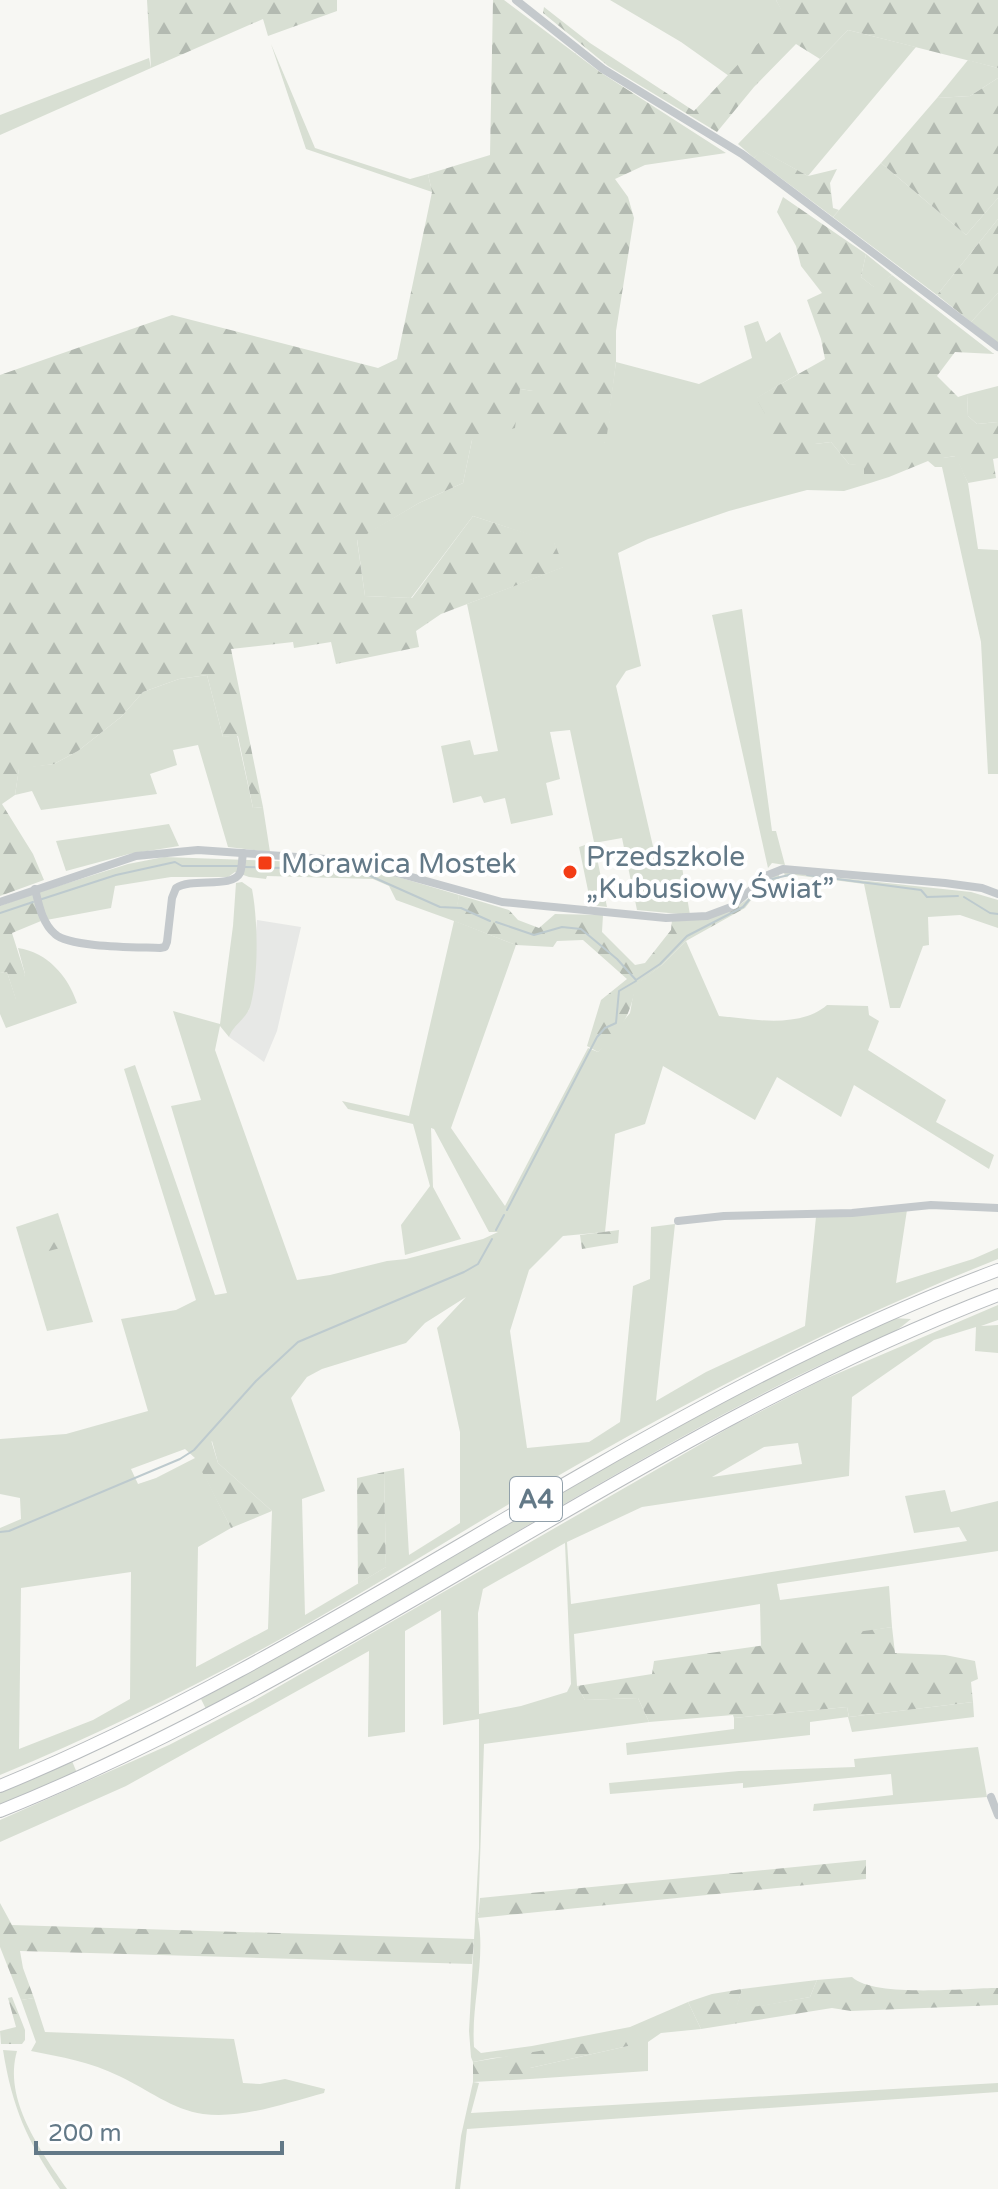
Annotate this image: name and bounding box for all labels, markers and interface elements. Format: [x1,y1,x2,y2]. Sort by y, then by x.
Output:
place label: Przedszkole „Kubusiowy Świat” [586,840,834,906]
place label: Morawica Mostek [281,847,517,881]
marker: Morawica Mostek [256,854,274,872]
marker: Przedszkole „Kubusiowy Świat” [561,863,579,881]
road number: A4 [510,1477,562,1521]
scale bar [36,2105,282,2155]
text: 200 m [48,2119,122,2148]

